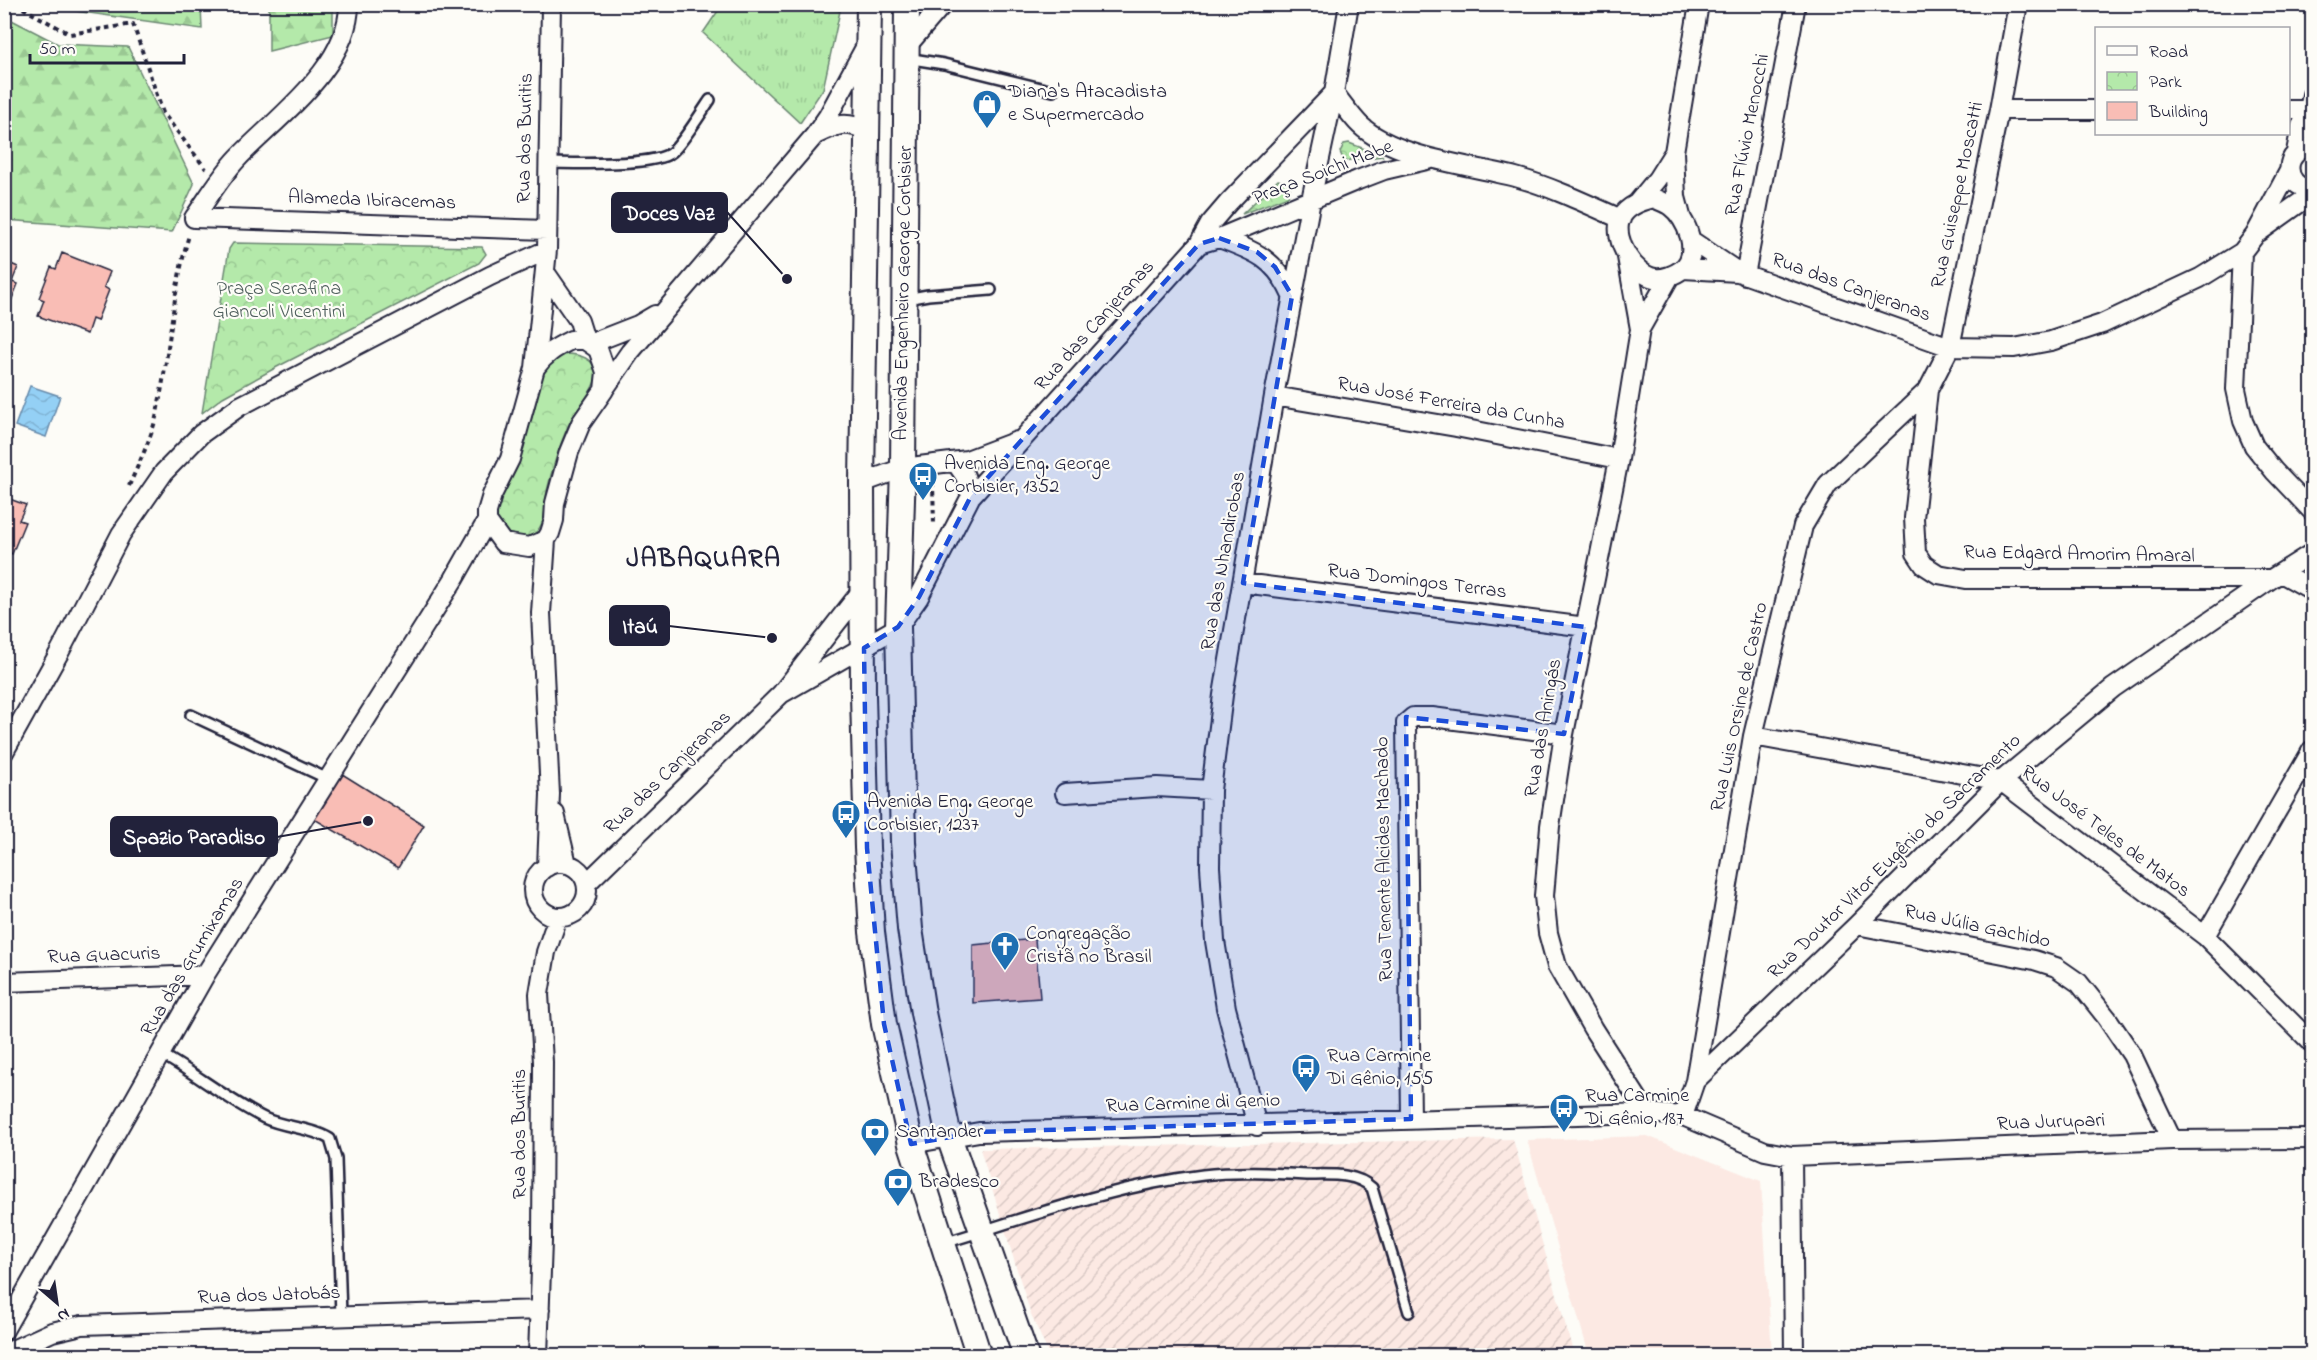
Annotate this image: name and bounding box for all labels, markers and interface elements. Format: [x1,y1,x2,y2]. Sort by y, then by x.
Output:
scale bar [30,27,184,65]
legend [2095,27,2290,135]
text: 50 m [39,37,76,63]
text: Road [2149,40,2188,66]
street label: Rua Flúvio Menocchi [1718,51,1778,219]
text: Park [2149,70,2182,96]
street label: Rua dos Buritis [510,73,542,203]
place label: Diana's Atacadista e Supermercado [1007,78,1167,130]
shop icon: Diana's Atacadista e Supermercado [971,88,1003,130]
street label: Rua Guiseppe Moscatti [1924,99,1992,291]
text: Building [2148,100,2208,127]
street label: Praça Soichi Mabe [1249,133,1397,213]
street label: Avenida Engenheiro George Corbisier [887,144,922,441]
street label: Alameda Ibiracemas [287,184,457,218]
callout: Doces Vaz [612,193,727,232]
text: Doces Vaz [622,200,716,230]
street label: Rua das Canjeranas [1767,246,1935,330]
street label: Rua das Canjeranas [1028,254,1162,398]
park label: Praça Serafina Giancoli Vicentini [213,275,345,327]
street label: Rua José Ferreira da Cunha [1335,370,1567,438]
place label: Avenida Eng. George Corbisier, 1352 [944,450,1110,502]
bus stop icon: Avenida Eng. George Corbisier, 1352 [907,460,939,502]
street label: Rua das Nhandirobas [1194,469,1254,653]
street label: Rua Edgard Amorim Amaral [1963,538,2195,573]
district label: JABAQUARA [626,541,782,579]
street label: Rua Domingos Terras [1325,557,1508,608]
street label: Rua Luis Orsine de Castro [1704,600,1776,814]
callout: Itaú [610,606,669,645]
text: Itaú [622,613,658,643]
street label: Rua das Aningás [1518,656,1571,800]
street label: Rua das Canjeranas [598,704,738,842]
street label: Rua Doutor Vitor Eugênio do Sacramento [1761,727,2029,987]
street label: Rua Tenente Alcides Machado [1368,736,1402,982]
street label: Rua José Teles de Matos [2014,758,2196,906]
place label: Avenida Eng. George Corbisier, 1237 [867,788,1033,840]
bus stop icon: Avenida Eng. George Corbisier, 1237 [830,798,862,840]
callout: Spazio Paradiso [111,817,277,856]
text: Spazio Paradiso [123,824,265,854]
street label: Rua das Grumixamas [134,872,252,1042]
street label: Rua Júlia Gachido [1901,897,2053,957]
place label: Congregação Cristã no Brasil [1026,920,1152,972]
church icon: Congregação Cristã no Brasil [989,930,1021,972]
street label: Rua Guacuris [47,940,161,972]
place label: Rua Carmine Di Gênio, 155 [1326,1042,1433,1094]
bus stop icon: Rua Carmine Di Gênio, 155 [1290,1052,1322,1094]
street label: Rua dos Buritis [506,1069,535,1199]
place label: Rua Carmine Di Gênio, 187 [1584,1082,1689,1134]
street label: Rua Carmine di Genio [1105,1086,1281,1122]
bus stop icon: Rua Carmine Di Gênio, 187 [1548,1092,1580,1134]
street label: Rua Jurupari [1996,1107,2106,1139]
bank icon: Santander [859,1116,891,1158]
place label: Santander [896,1118,984,1147]
bank icon: Bradesco [882,1166,914,1208]
place label: Bradesco [918,1168,999,1197]
north arrow [27,1273,87,1333]
street label: Rua dos Jatobás [197,1279,341,1313]
text: N [53,1301,74,1328]

